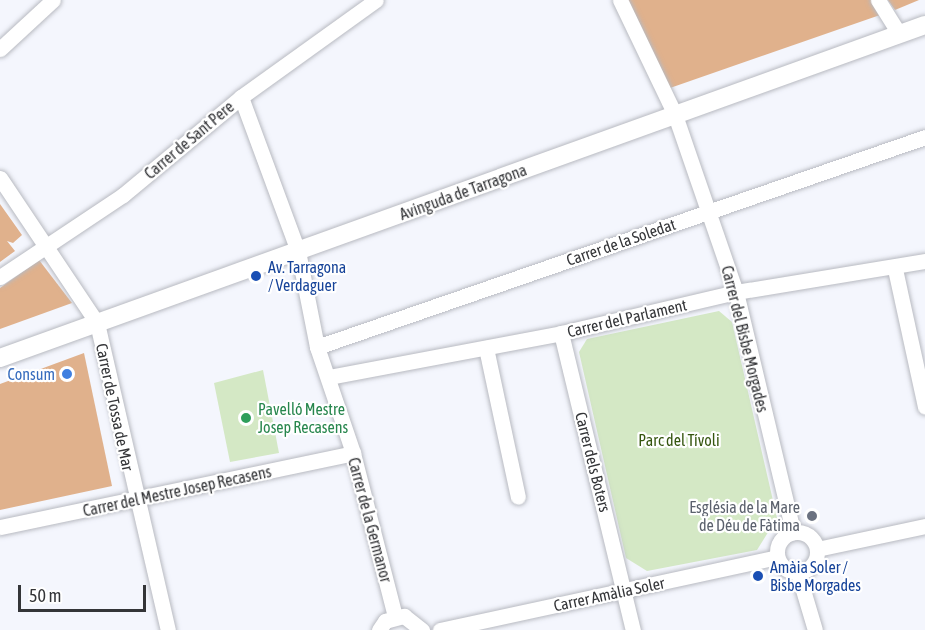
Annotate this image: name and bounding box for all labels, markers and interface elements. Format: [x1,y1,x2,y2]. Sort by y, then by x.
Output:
street label: Carrer de Sant Pere [140,97,238,183]
street label: Avinguda de Tarragona [397,160,529,224]
street label: Carrer de la Soledat [564,214,678,270]
place label: Av. Tarragona / Verdaguer [268,257,346,295]
street label: Carrer del Bisbe Morgades [717,264,773,414]
marker: Av. Tarragona / Verdaguer [249,269,263,283]
street label: Carrer del Parlament [565,295,689,341]
street label: Carrer de Tossa de Mar [92,342,138,472]
place label: Consum [8,364,55,384]
marker: Consum [60,367,74,381]
place label: Pavelló Mestre Josep Recasens [258,399,348,437]
street label: Carrer dels Boters [571,410,615,514]
marker: Pavelló Mestre Josep Recasens [239,411,253,425]
park label: Parc del Tívoli [638,430,720,450]
street label: Carrer de la Germanor [344,455,396,585]
street label: Carrer del Mestre Josep Recasens [81,462,273,520]
place label: Església de la Mare de Déu de Fàtima [689,497,800,535]
marker: Església de la Mare de Déu de Fàtima [805,509,819,523]
place label: Amàia Soler / Bisbe Morgades [770,557,861,595]
marker: Amàia Soler / Bisbe Morgades [751,569,765,583]
scale bar [21,573,148,611]
street label: Carrer Amàlia Soler [552,573,666,615]
text: 50 m [29,585,61,606]

